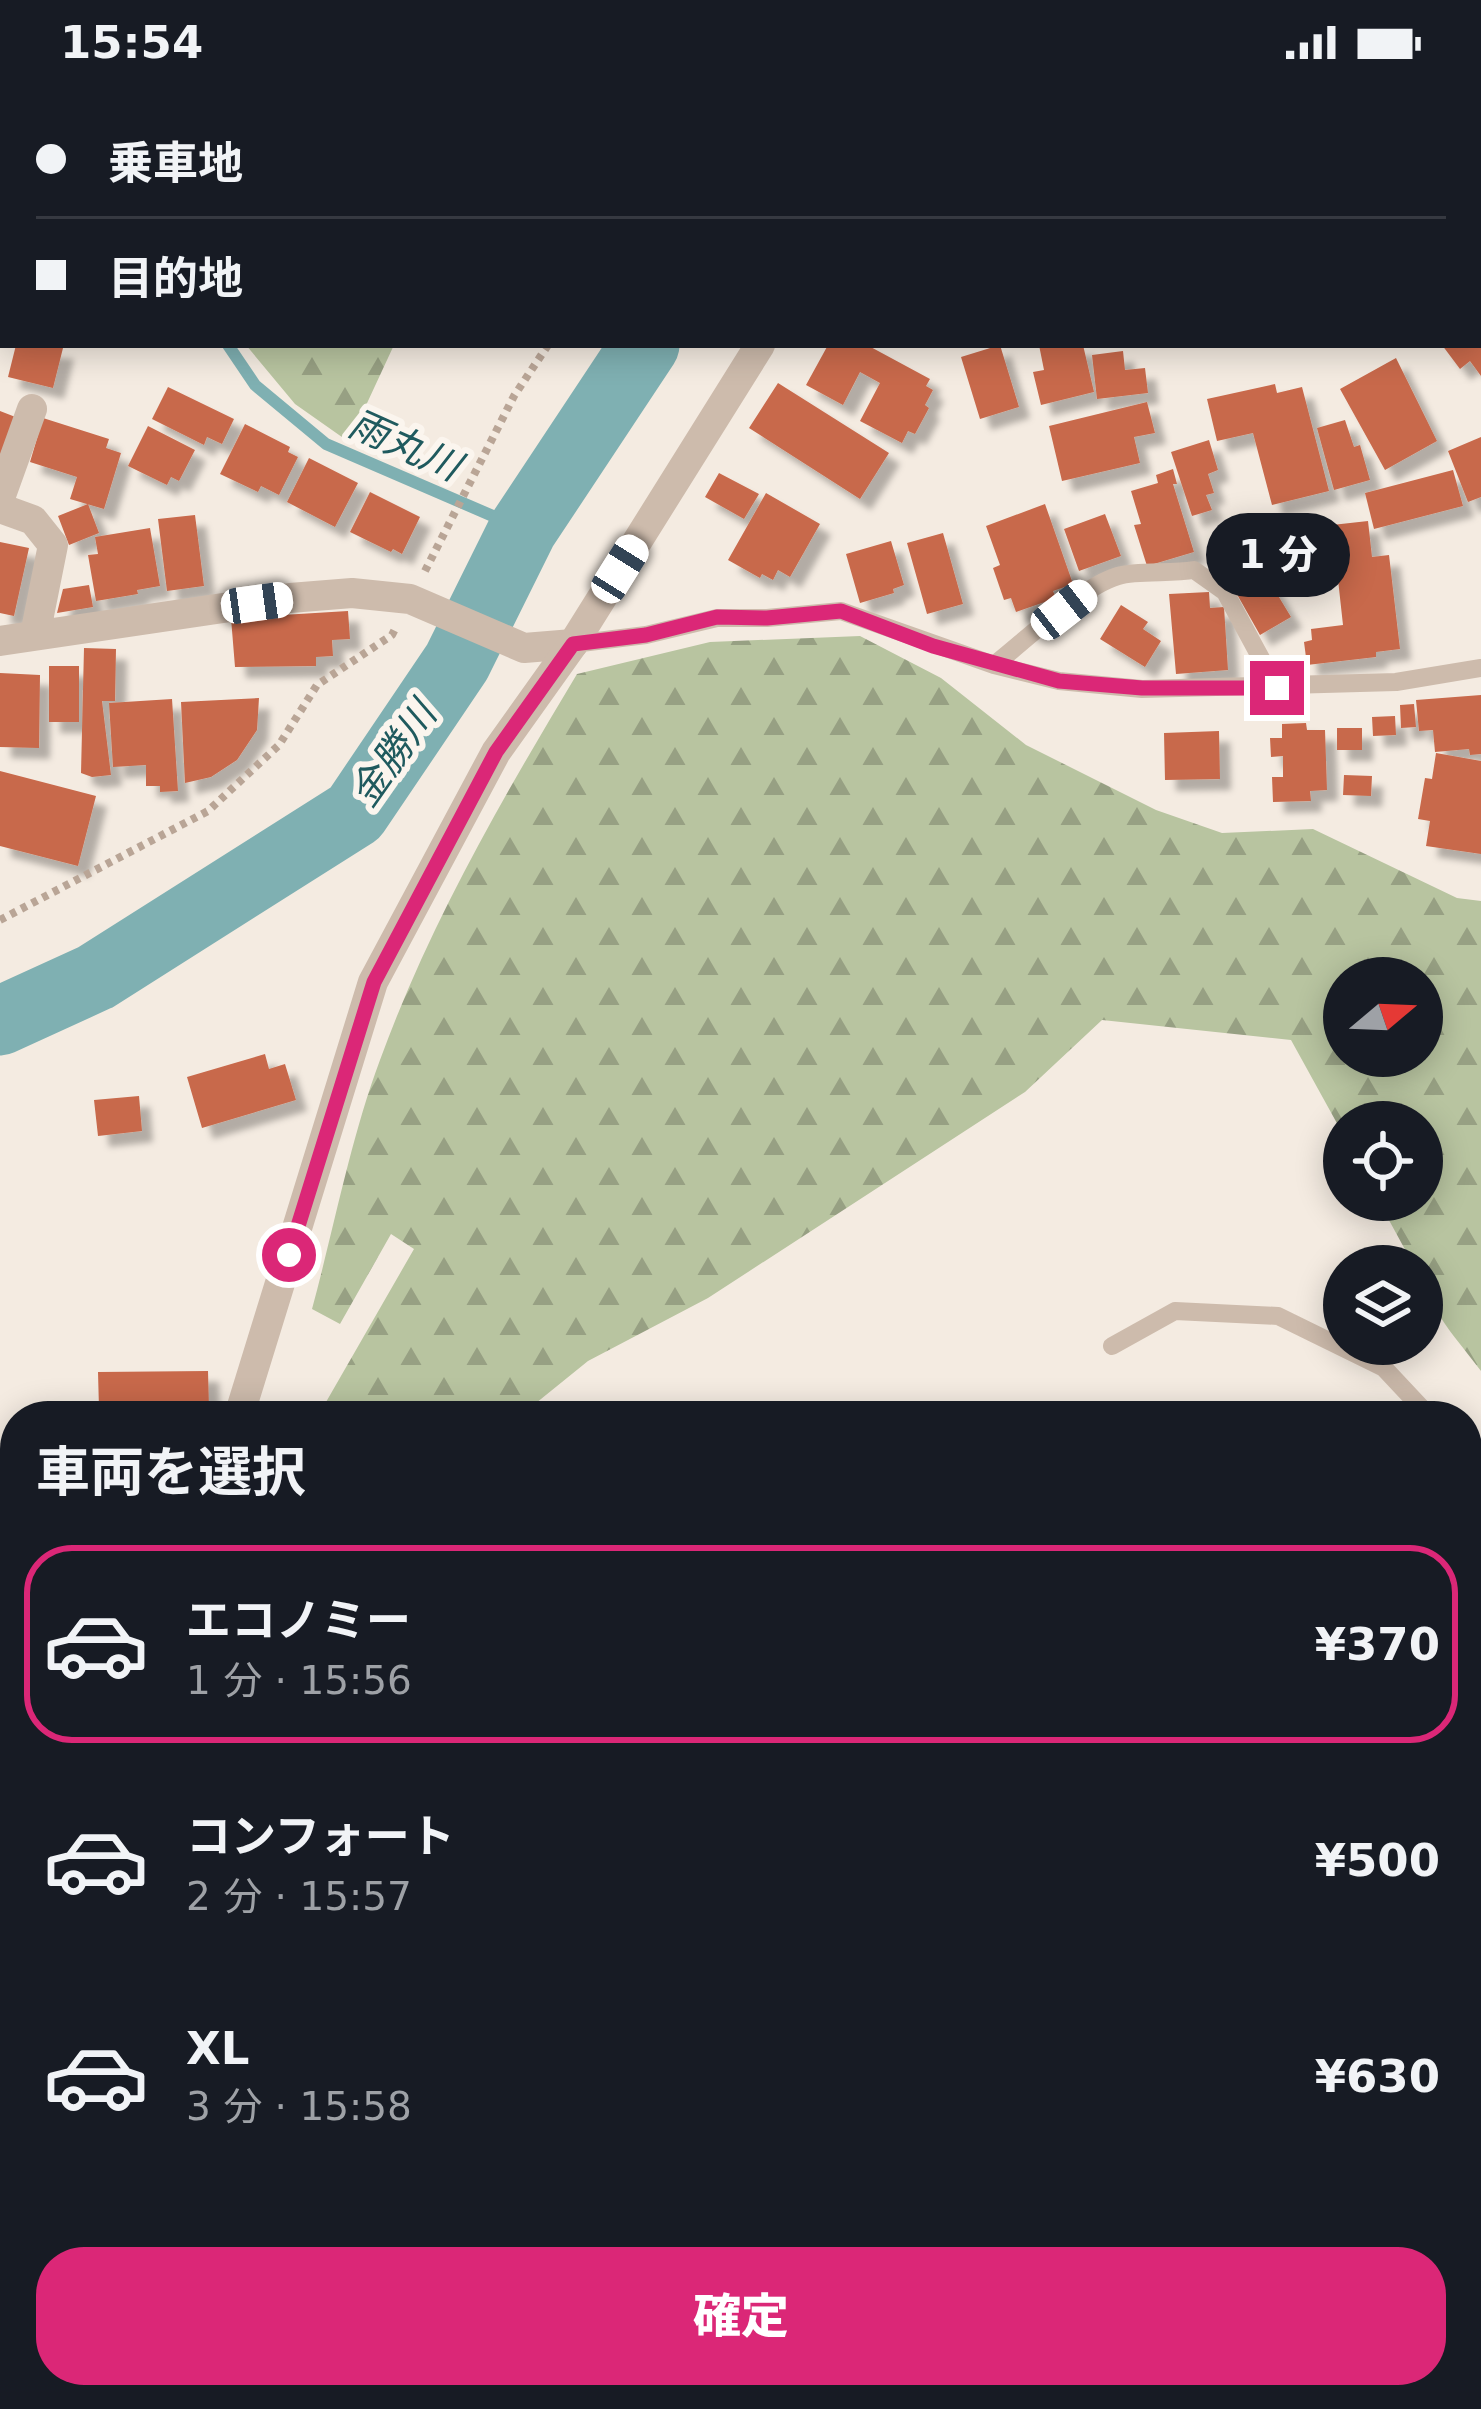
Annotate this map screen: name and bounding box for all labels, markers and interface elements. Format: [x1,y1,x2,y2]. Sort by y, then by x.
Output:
text: 15:54 [60,16,203,69]
text: 乗車地 [108,137,243,190]
text: 目的地 [108,252,243,305]
water label: 雨丸川 [342,401,471,491]
callout: 1 分 [1205,514,1349,598]
car [586,529,654,609]
text: 1 分 [1238,532,1318,577]
car [1025,574,1103,646]
car [219,580,295,626]
route end [1250,661,1304,715]
water label: 金勝川 [341,690,447,815]
north arrow [1323,957,1443,1077]
map controls [1323,957,1443,1365]
button: locate [1323,1101,1443,1221]
route start [262,1228,316,1282]
button: layers [1323,1245,1443,1365]
text: 車両を選択 [36,1441,306,1504]
icon: car [42,1590,150,1698]
text: エコノミー [186,1594,411,1647]
text: ¥370 [1315,1618,1440,1671]
text: 1 分 · 15:56 [186,1658,412,1703]
icon: car [42,1806,150,1914]
text: コンフォート [186,1810,455,1863]
text: ¥500 [1315,1834,1440,1887]
text: 2 分 · 15:57 [186,1874,412,1919]
icon: car [42,2022,150,2130]
text: XL [186,2022,249,2075]
text: ¥630 [1315,2050,1440,2103]
text: 3 分 · 15:58 [186,2084,412,2129]
button: 確定 [36,2247,1446,2385]

